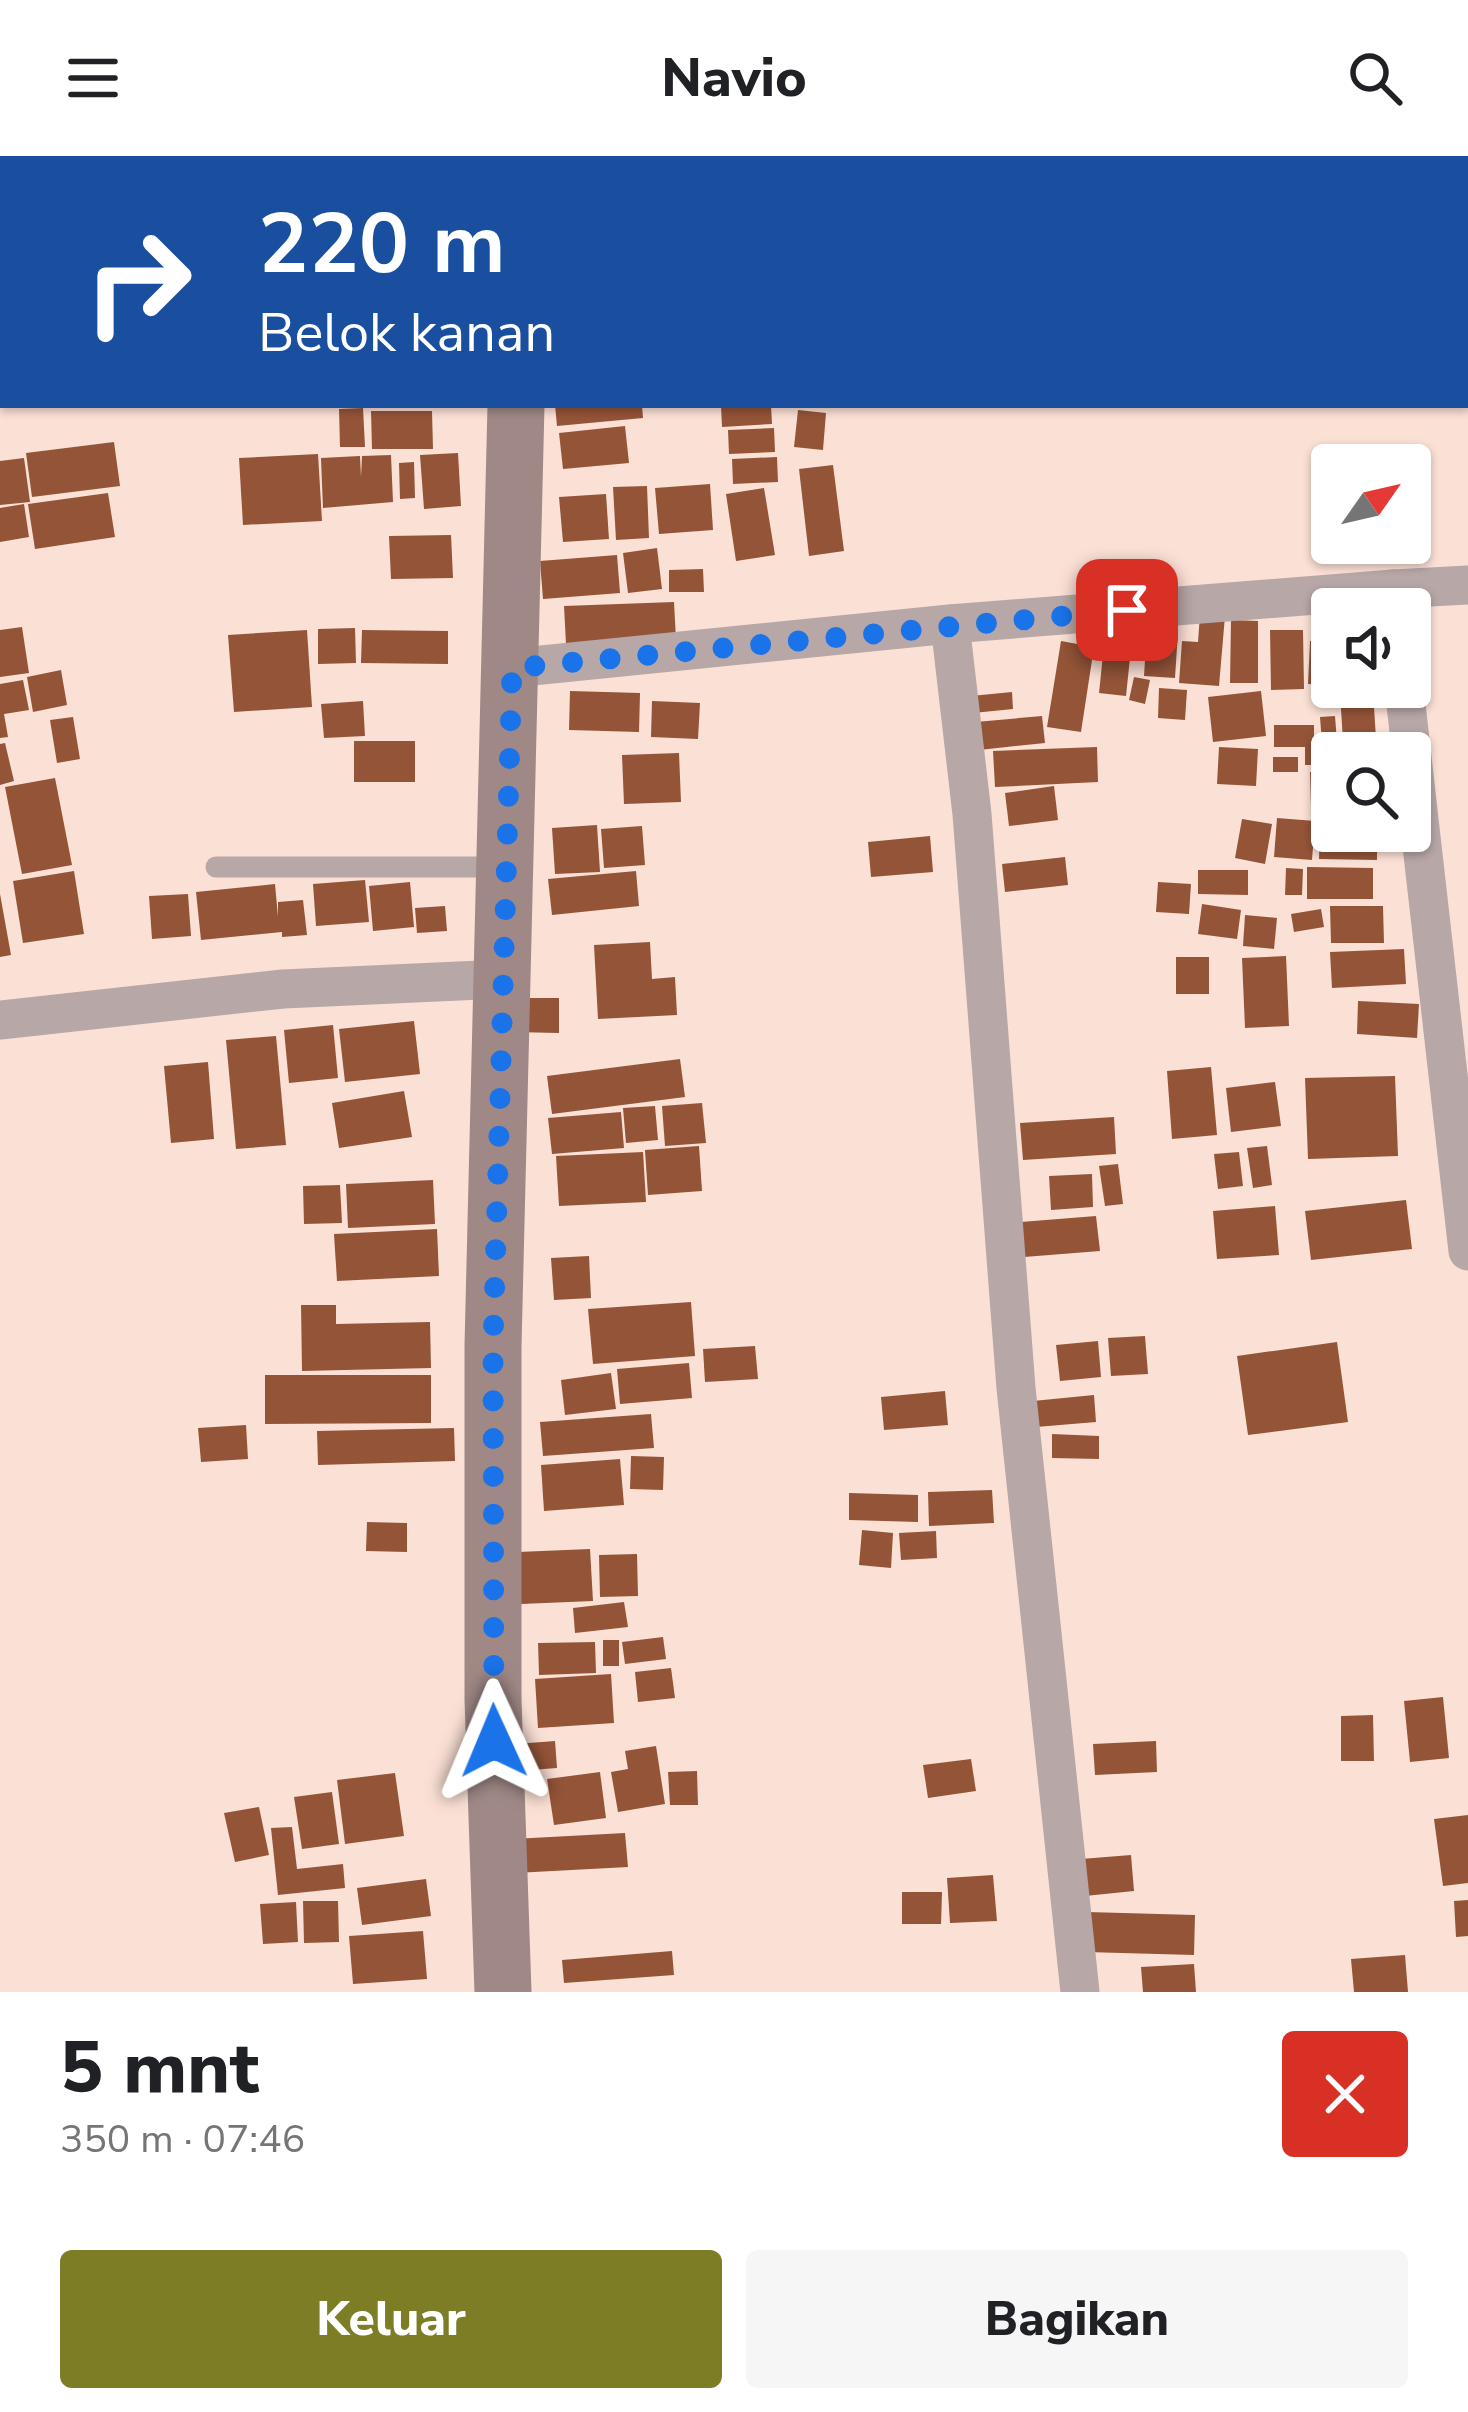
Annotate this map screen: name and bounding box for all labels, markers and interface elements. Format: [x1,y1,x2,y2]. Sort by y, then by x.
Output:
text: Navio [661,41,807,115]
icon: menu [60,45,126,111]
icon: search [1342,45,1408,111]
text: 220 m [258,187,506,302]
icon: right [60,204,216,360]
text: Belok kanan [258,296,555,370]
north arrow [1311,444,1431,564]
map controls [1311,444,1431,852]
pin [1076,559,1178,661]
icon: arrive [1094,577,1160,643]
button: sound [1311,588,1431,708]
button: search [1311,732,1431,852]
position arrow [431,1678,557,1804]
text: 5 mnt [60,2019,259,2117]
button: close [1282,2031,1408,2157]
text: 350 m · 07:46 [60,2113,305,2166]
button: Keluar [60,2250,722,2388]
button: Bagikan [746,2250,1408,2388]

